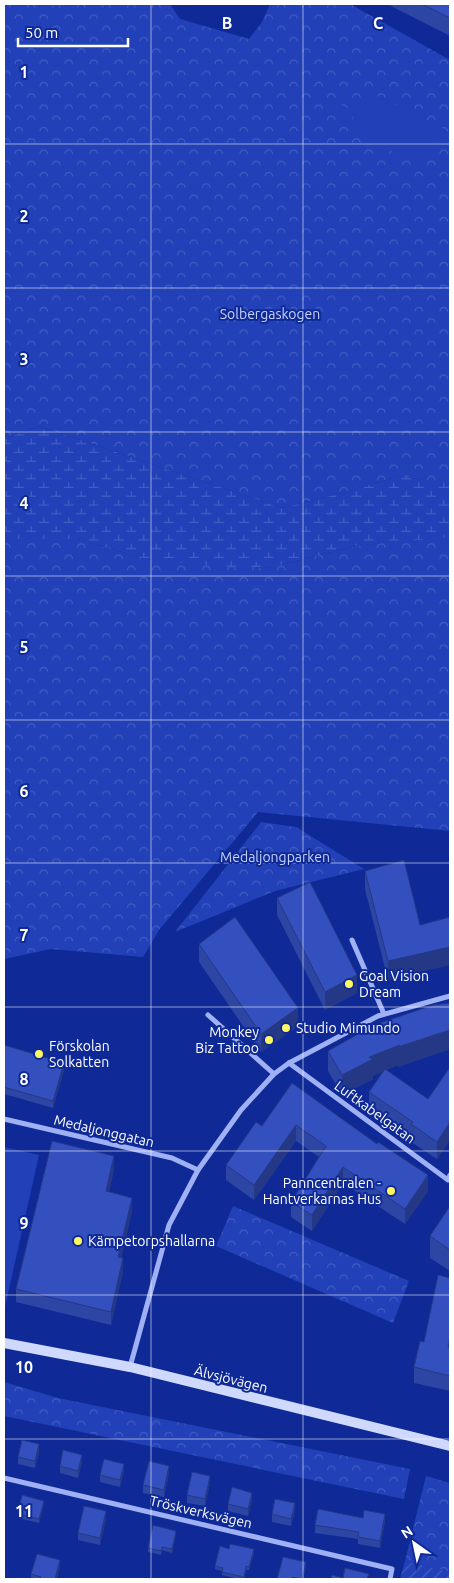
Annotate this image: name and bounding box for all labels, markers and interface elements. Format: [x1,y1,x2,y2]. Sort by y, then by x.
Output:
text: B [222,14,232,32]
text: C [373,14,383,32]
scale bar [18,15,128,47]
text: 50 m [25,24,58,41]
text: 1 [19,63,29,81]
text: 2 [19,207,29,225]
park label: Solbergaskogen [220,306,320,322]
text: 3 [19,350,29,368]
text: 4 [19,494,29,512]
text: 5 [19,638,29,656]
text: 6 [19,782,29,800]
park label: Medaljongparken [220,849,330,865]
text: 7 [19,926,29,944]
place label: Goal Vision Dream [359,968,429,1000]
marker: Goal Vision Dream [343,978,355,990]
place label: Studio Mimundo [296,1020,400,1036]
marker: Studio Mimundo [280,1022,292,1034]
place label: Monkey Biz Tattoo [195,1024,259,1056]
marker: Monkey Biz Tattoo [263,1034,275,1046]
place label: Förskolan Solkatten [49,1038,110,1070]
marker: Förskolan Solkatten [33,1048,45,1060]
text: 8 [19,1070,29,1088]
street label: Luftkabelgatan [332,1077,418,1147]
street label: Medaljonggatan [52,1112,156,1150]
place label: Panncentralen - Hantverkarnas Hus [263,1175,381,1207]
marker: Panncentralen - Hantverkarnas Hus [385,1185,397,1197]
text: 9 [19,1214,29,1232]
place label: Kämpetorpshallarna [88,1233,215,1249]
marker: Kämpetorpshallarna [72,1235,84,1247]
text: 10 [15,1358,33,1376]
street label: Älvsjövägen [193,1362,269,1396]
street label: Tröskverksvägen [148,1492,254,1532]
text: 11 [15,1502,33,1520]
north arrow [389,1518,439,1568]
text: N [398,1523,416,1542]

